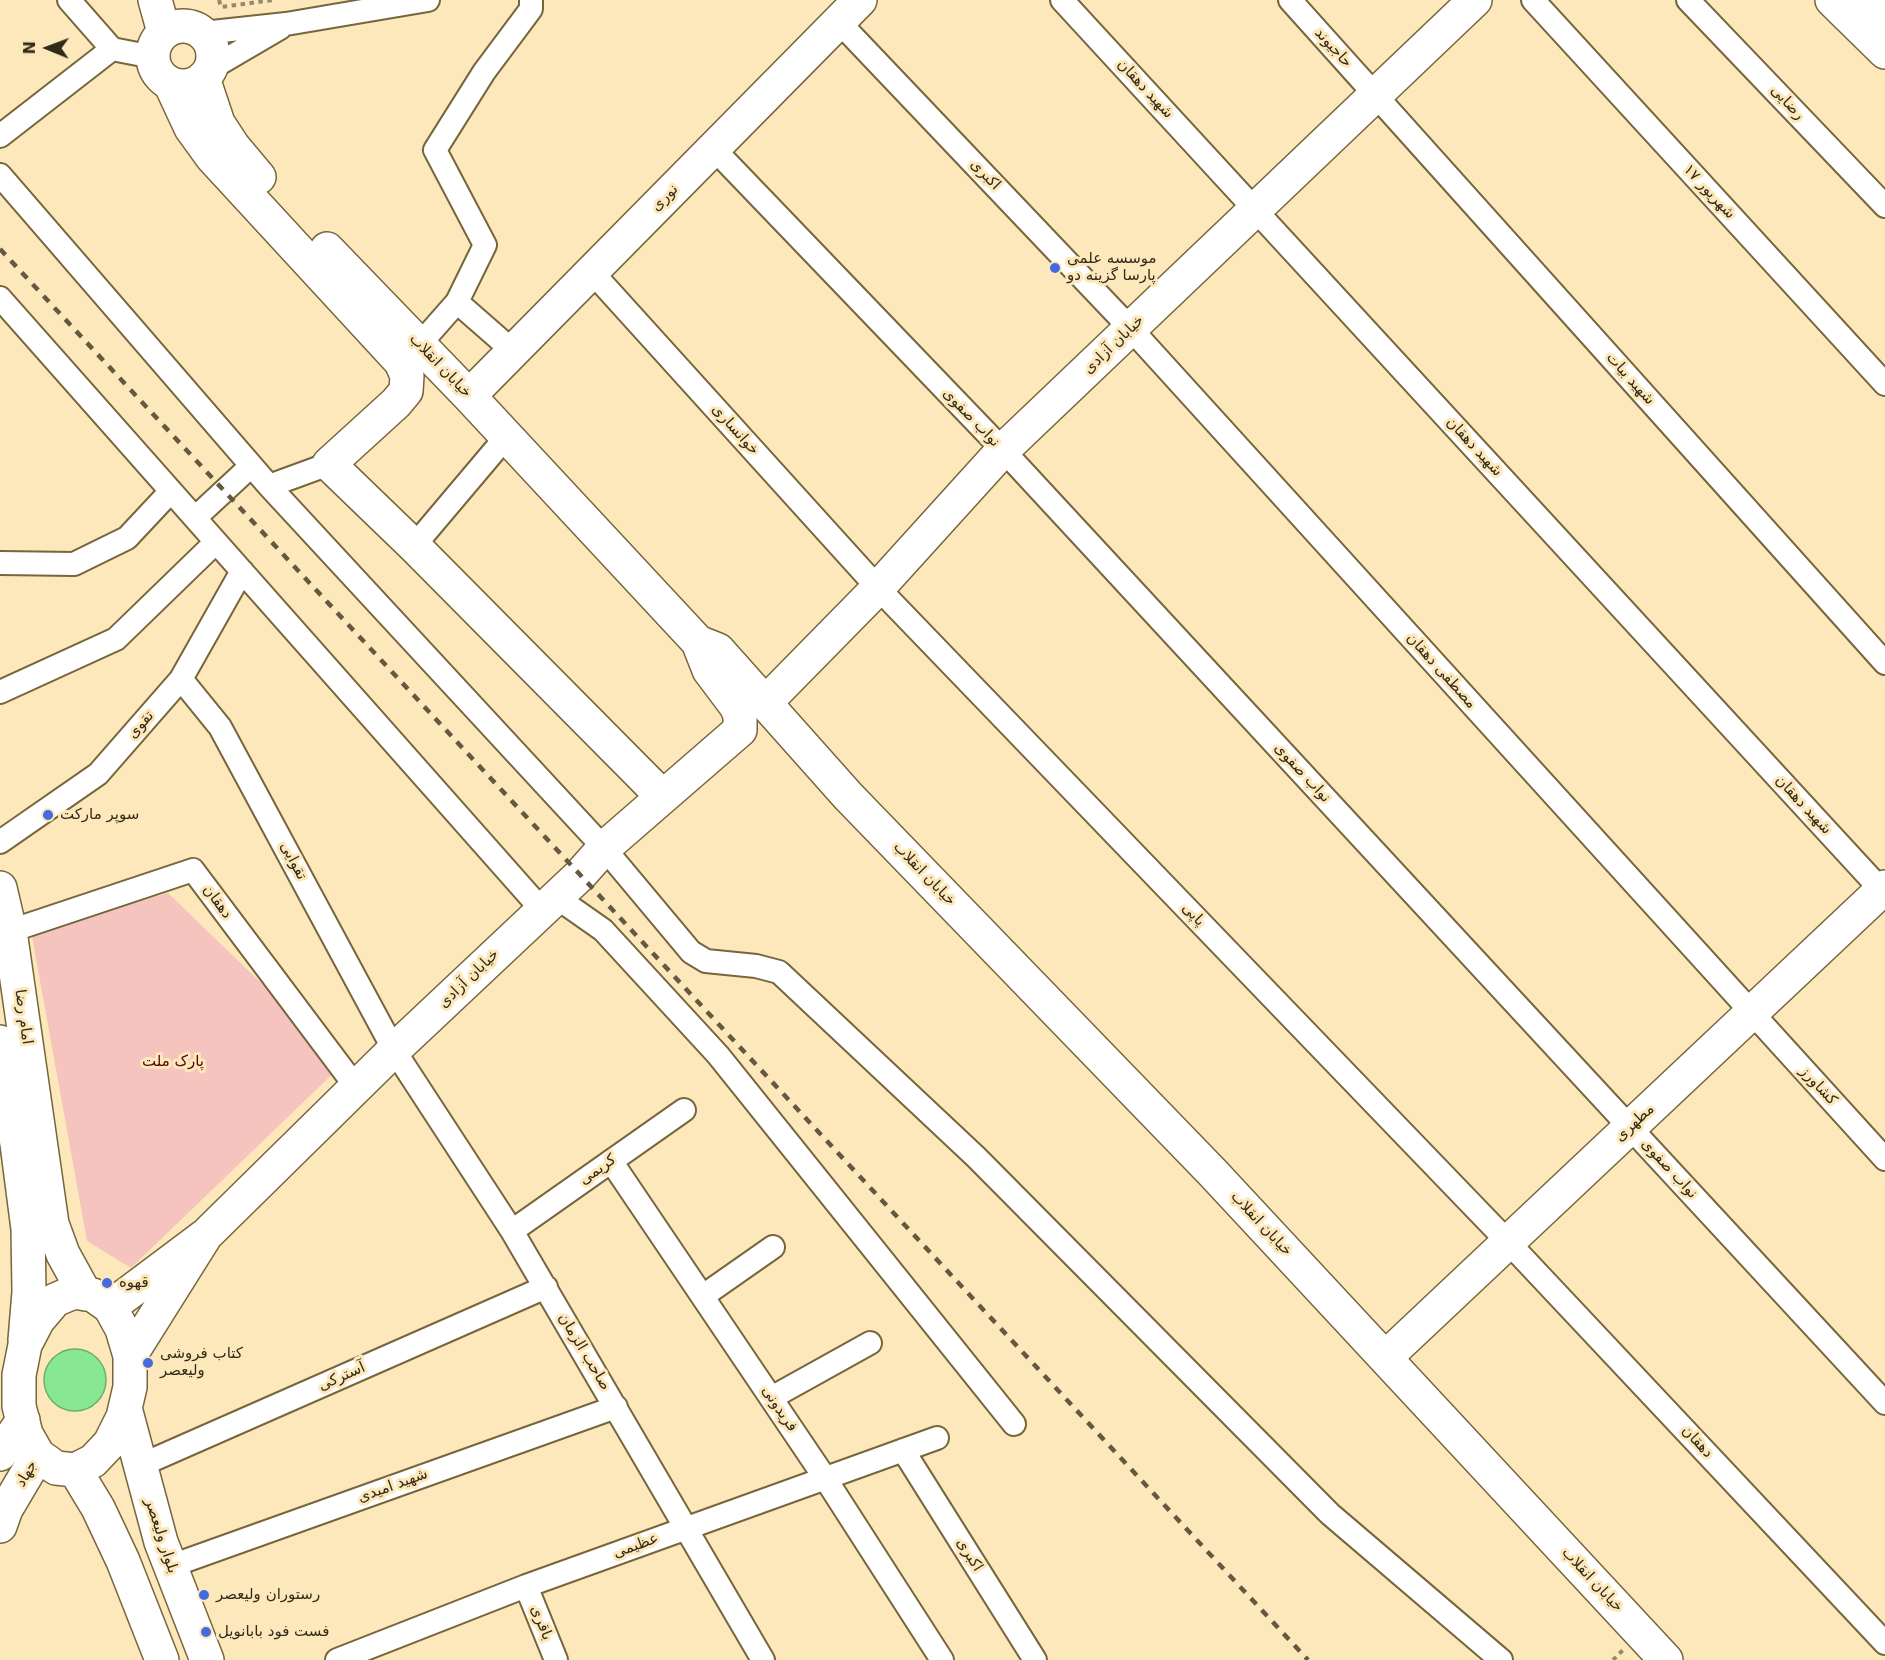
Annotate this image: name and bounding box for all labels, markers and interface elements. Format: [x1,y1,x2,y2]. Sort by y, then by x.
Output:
north arrow [18,18,78,78]
street label: حاجیوند [1310,24,1356,72]
text: N [20,41,39,55]
street label: شهید دهقان [1113,56,1177,122]
street label: رضایی [1766,82,1808,124]
street label: اکبری [966,156,1004,194]
street label: ۱۷ شهریور [1679,161,1739,223]
street label: نوری [648,181,682,215]
place label: موسسه علمی پارسا گزینه دو [1067,250,1157,285]
marker: موسسه علمی پارسا گزینه دو [1048,261,1062,275]
street label: خیابان آزادی [1080,312,1148,378]
street label: خیابان انقلاب [405,330,475,402]
street label: شهید بیات [1602,349,1658,409]
street label: نواب صفوی [939,385,1003,451]
street label: خوانساری [707,401,763,459]
street label: شهید دهقان [1442,414,1506,480]
street label: مصطفی دهقان [1402,629,1480,713]
street label: تقوی [124,707,158,743]
street label: نواب صفوی [1270,740,1334,806]
street label: شهید دهقان [1771,772,1835,838]
place label: سوپر مارکت [60,806,139,824]
marker: سوپر مارکت [41,808,55,822]
street label: خیابان انقلاب [889,838,959,910]
street label: تقوایی [276,839,310,883]
street label: دهقان [198,882,236,922]
street label: پاپی [1178,900,1208,930]
street label: خیابان آزادی [435,946,503,1012]
street label: امام رضا [10,988,36,1046]
park label: پارک ملت [142,1053,204,1071]
street label: کشاورز [1795,1063,1841,1109]
street label: مطهری [1612,1100,1658,1146]
street label: نواب صفوی [1637,1136,1701,1202]
street label: کریمی [576,1151,620,1189]
street label: خیابان انقلاب [1226,1188,1296,1260]
place label: قهوه [119,1274,149,1292]
marker: قهوه [100,1276,114,1290]
street label: صاحب الزمان [554,1310,614,1394]
place label: کتاب فروشی ولیعصر [160,1345,243,1380]
marker: کتاب فروشی ولیعصر [141,1356,155,1370]
street label: آسترکی [316,1359,368,1395]
street label: فریدونی [757,1383,801,1435]
street label: دهقان [1678,1422,1716,1462]
street label: جهاد [12,1458,42,1490]
street label: شهید امیدی [356,1465,430,1507]
street label: بلوار ولیعصر [140,1496,182,1576]
street label: عظیمی [611,1530,661,1562]
street label: اکبری [952,1535,986,1575]
street label: خیابان انقلاب [1557,1544,1627,1616]
place label: رستوران ولیعصر [216,1586,320,1604]
marker: رستوران ولیعصر [197,1588,211,1602]
street label: باقری [526,1603,556,1643]
place label: فست فود بابانویل [218,1623,329,1641]
marker: فست فود بابانویل [199,1625,213,1639]

